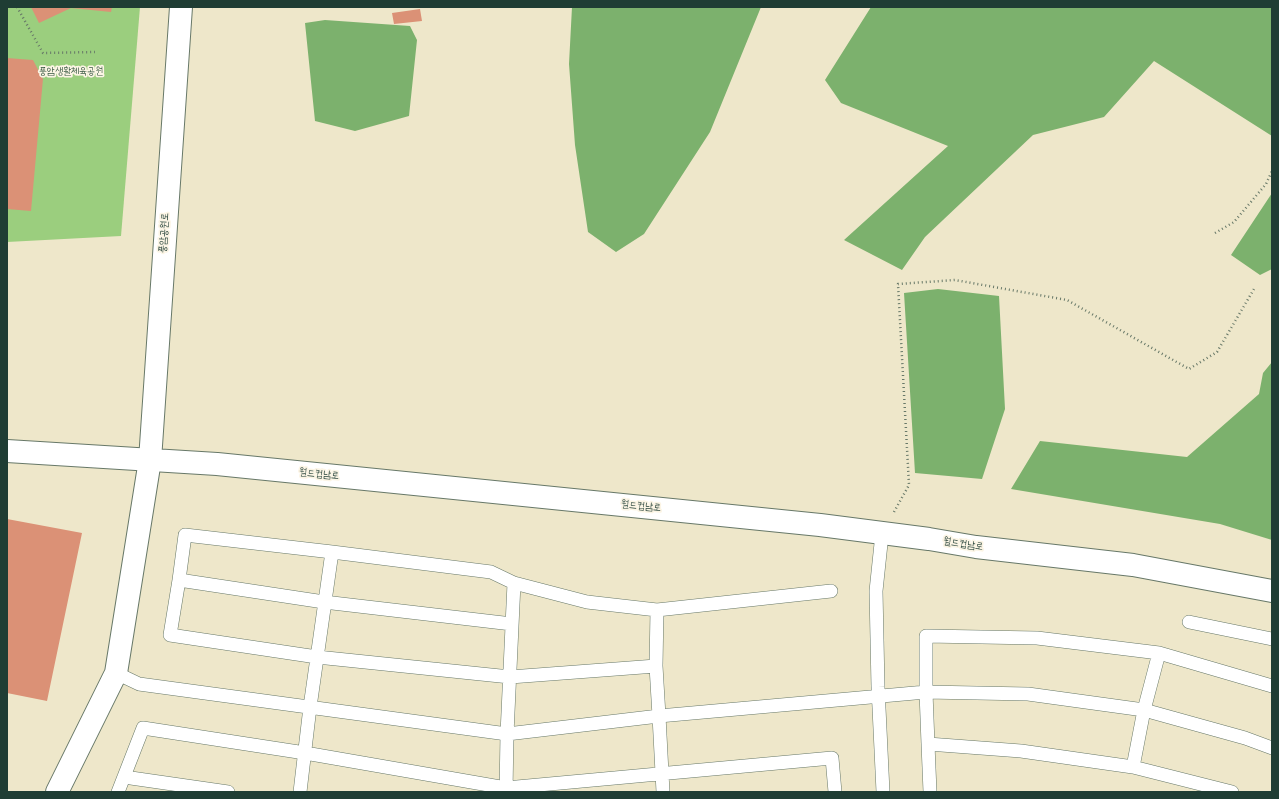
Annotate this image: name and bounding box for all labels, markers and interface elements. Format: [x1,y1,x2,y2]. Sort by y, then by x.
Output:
park label: 풍암생활체육공원 [39,66,103,78]
street label: 풍암공원로 [158,213,172,253]
street label: 월드컵남로 [298,467,340,483]
street label: 월드컵남로 [620,499,662,515]
street label: 월드컵남로 [942,536,984,554]

